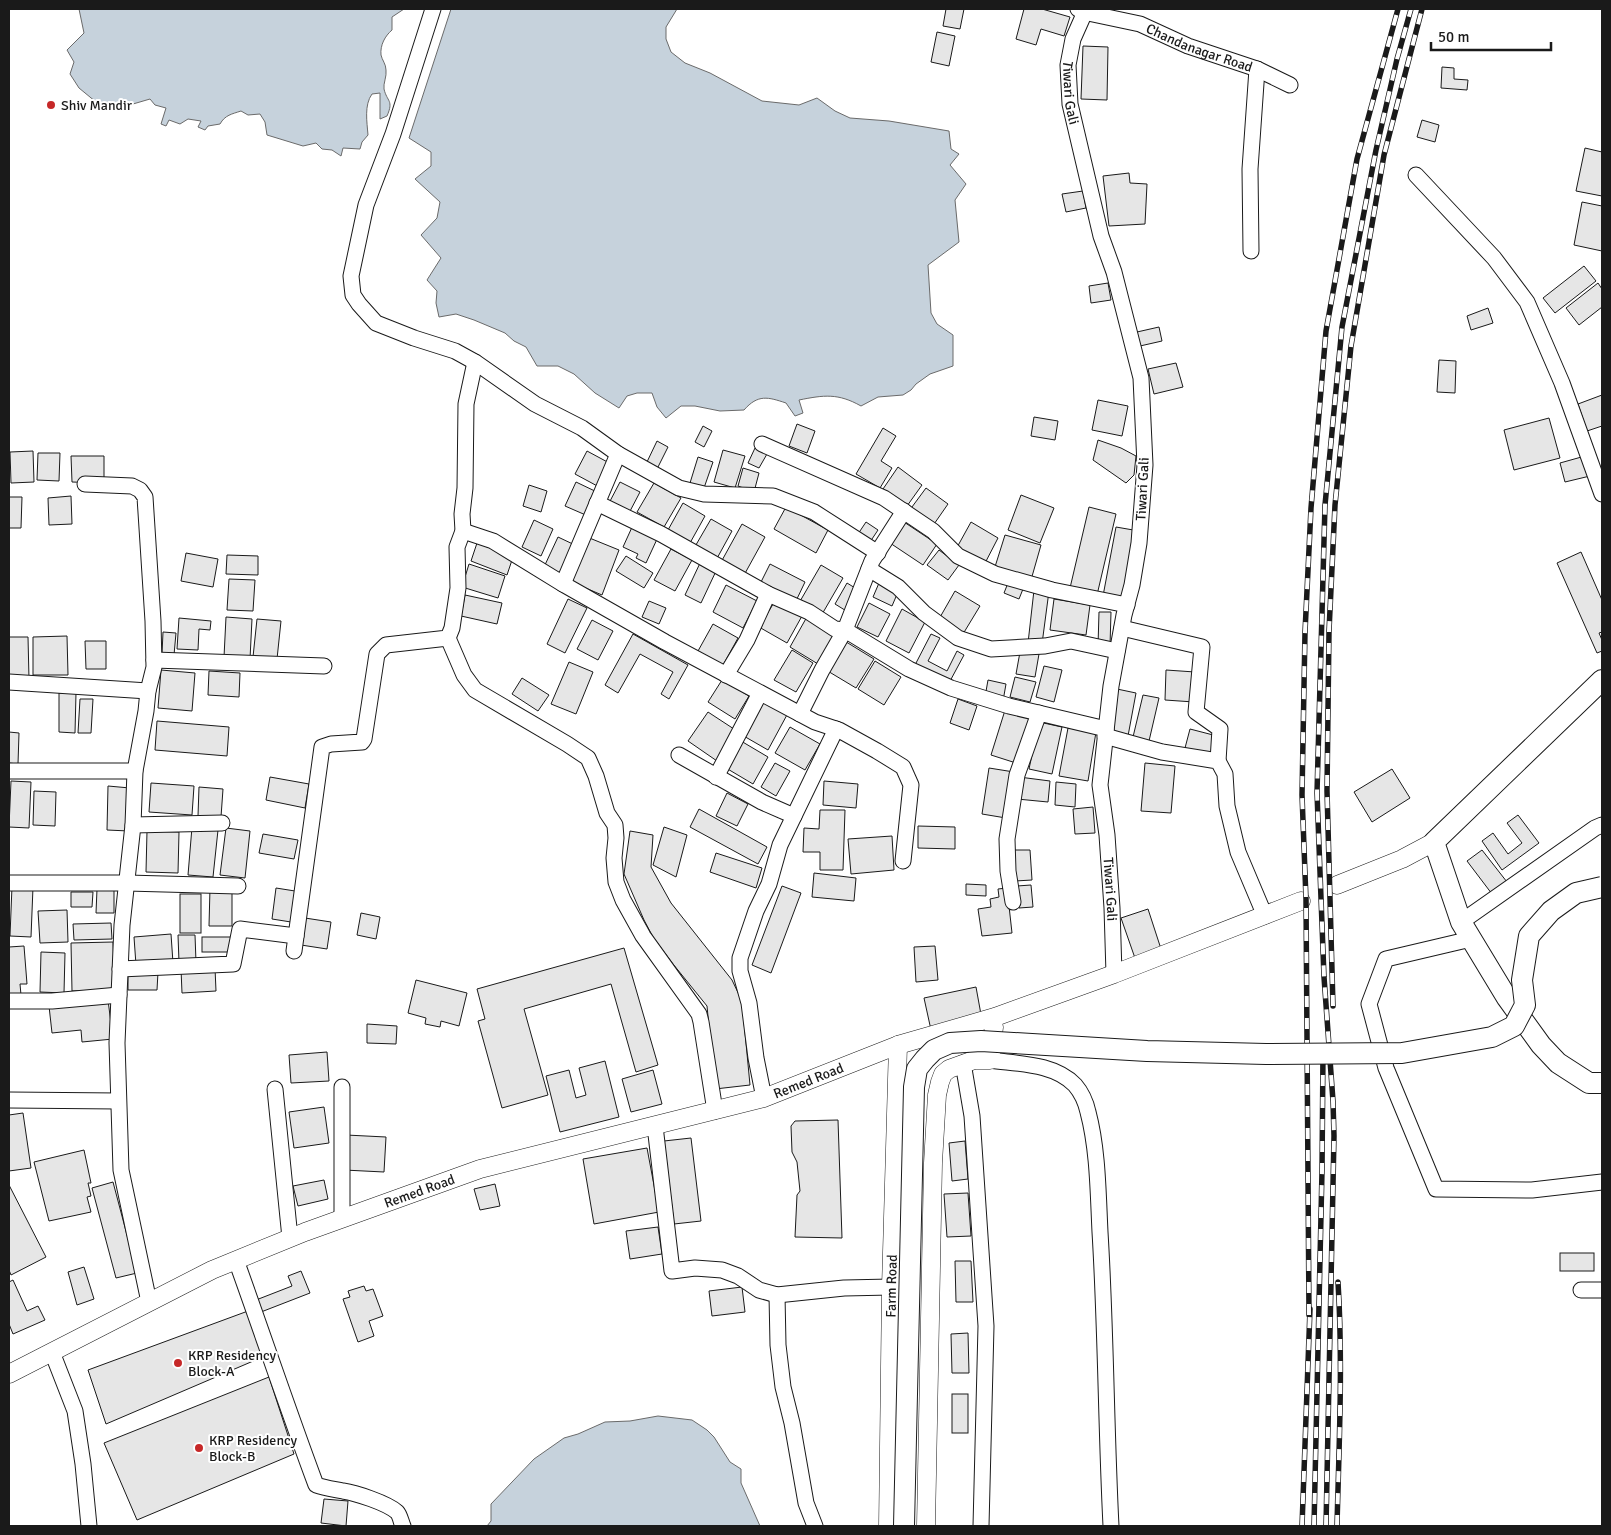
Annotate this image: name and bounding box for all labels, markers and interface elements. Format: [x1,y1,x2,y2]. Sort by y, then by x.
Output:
street label: Chandanagar Road [1143,20,1255,76]
scale bar [1431,20,1551,52]
text: 50 m [1438,28,1469,46]
street label: Tiwari Gali [1059,59,1083,126]
place label: Shiv Mandir [61,97,133,114]
marker: Shiv Mandir [45,99,57,111]
street label: Tiwari Gali [1132,457,1153,521]
street label: Tiwari Gali [1100,857,1120,921]
street label: Remed Road [771,1059,846,1102]
street label: Remed Road [382,1171,457,1212]
street label: Farm Road [883,1254,901,1318]
place label: KRP Residency Block-A [188,1347,277,1380]
marker: KRP Residency Block-A [172,1357,184,1369]
place label: KRP Residency Block-B [209,1432,298,1465]
marker: KRP Residency Block-B [193,1442,205,1454]

